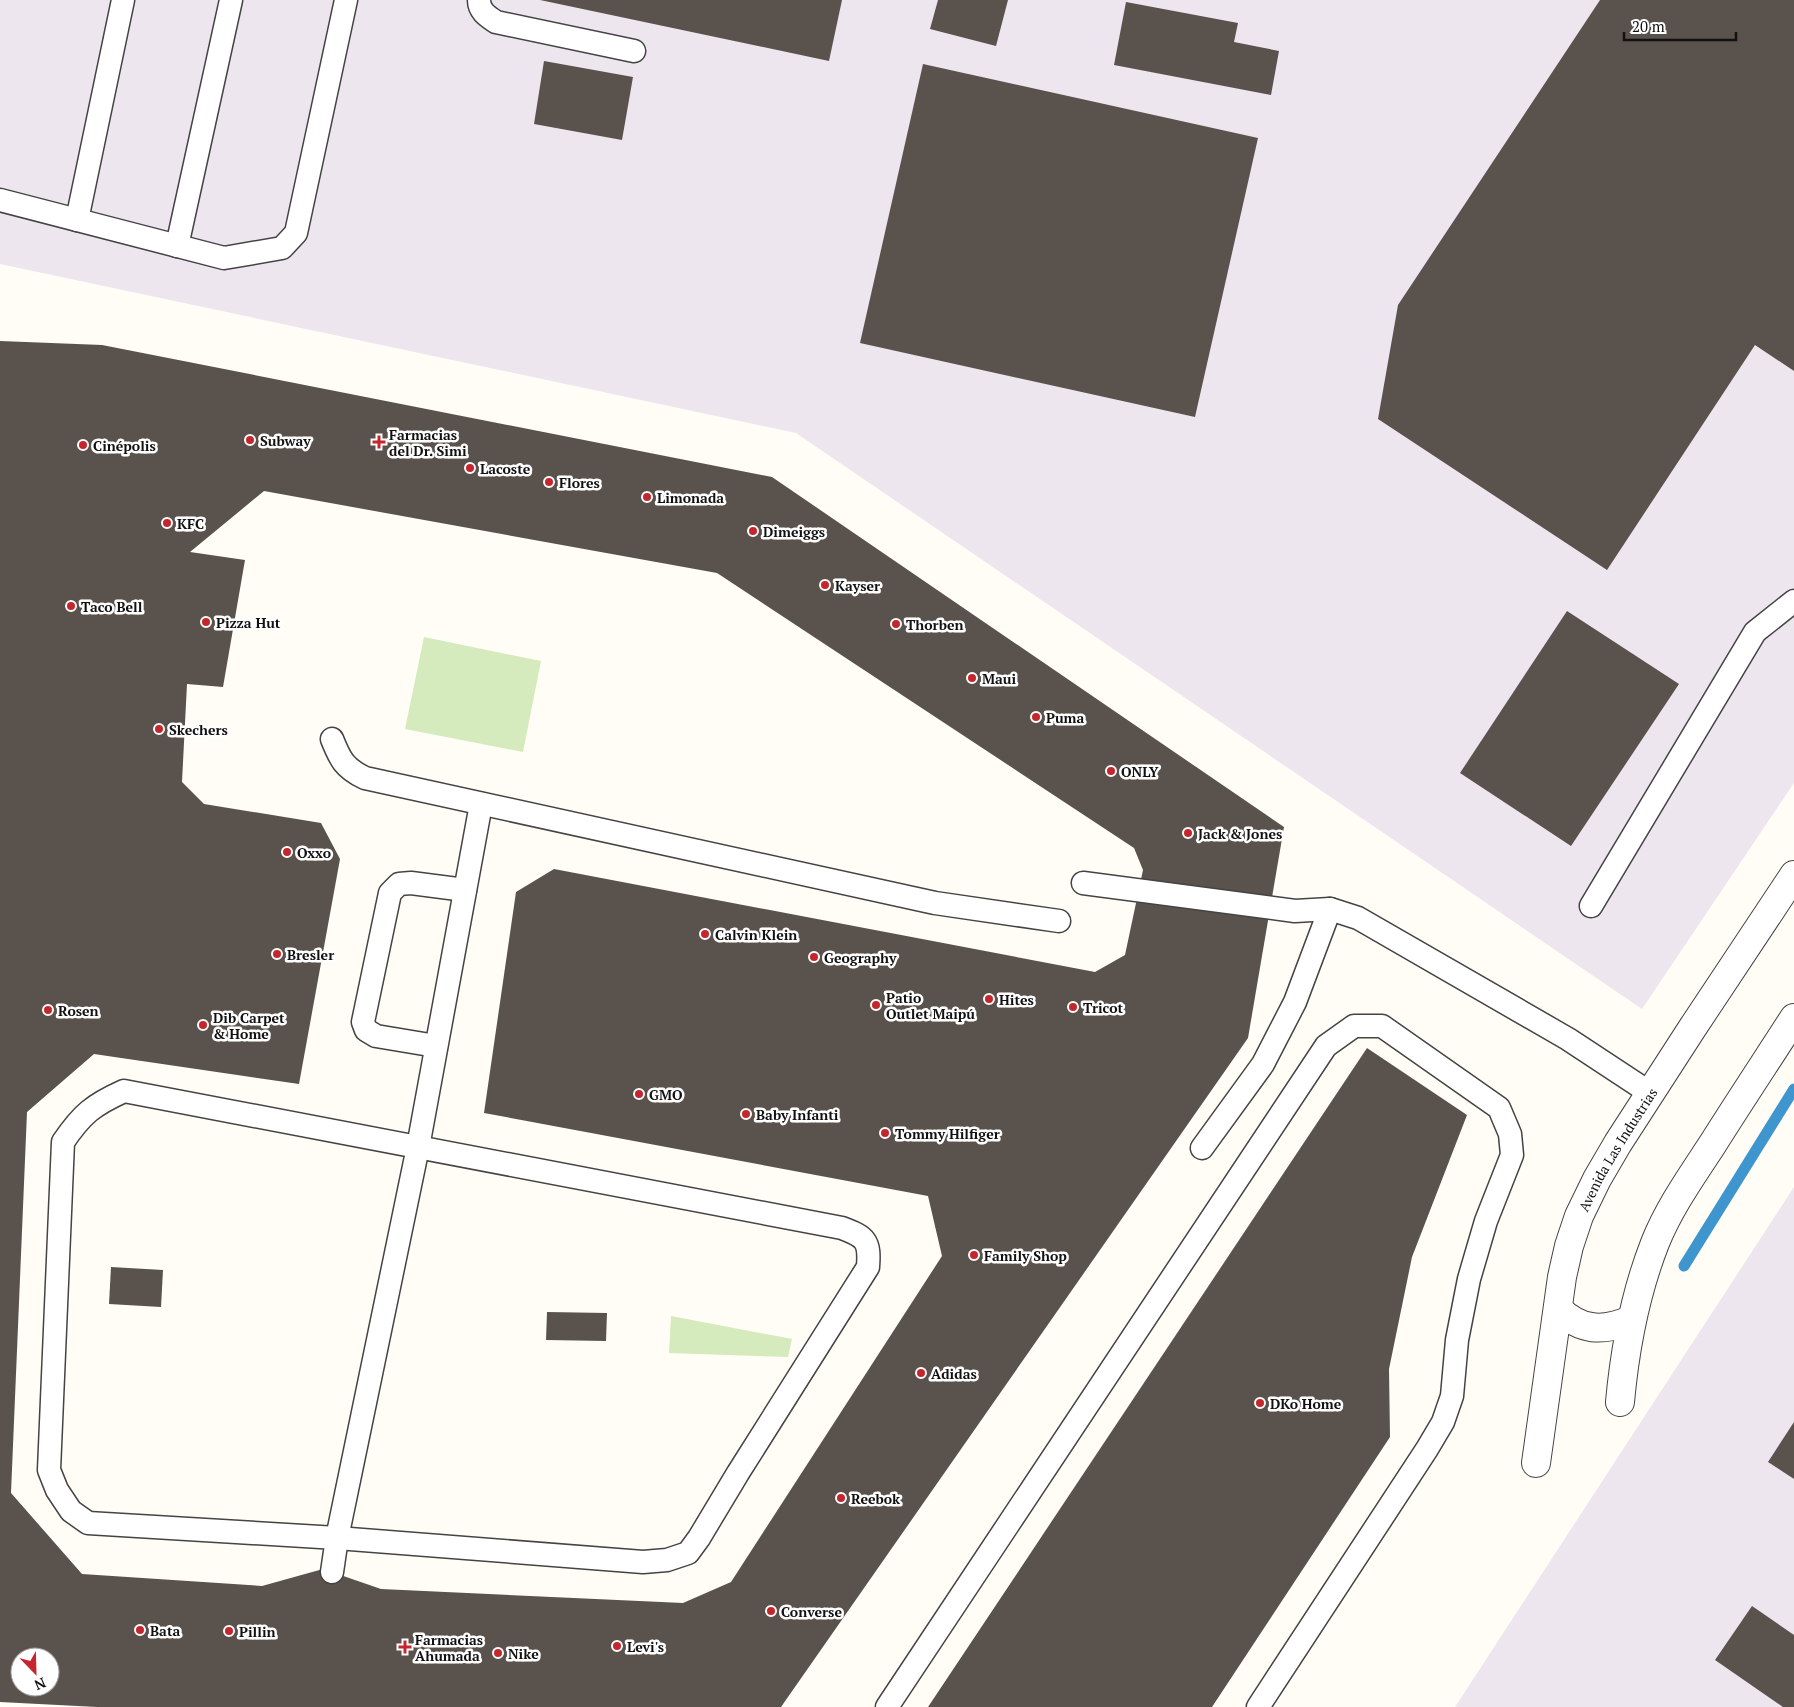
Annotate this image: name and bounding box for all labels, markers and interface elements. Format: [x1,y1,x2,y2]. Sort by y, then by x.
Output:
scale bar [1624,10,1736,42]
text: 20 m [1632,16,1665,36]
place label: Farmacias del Dr. Simi [389,425,467,460]
place label: Subway [260,431,311,450]
marker: Subway [244,434,256,446]
place label: Cinépolis [93,436,156,455]
marker: Farmacias del Dr. Simi [373,436,385,448]
marker: Cinépolis [77,439,89,451]
place label: Lacoste [480,459,531,478]
marker: Lacoste [464,462,476,474]
place label: Flores [559,473,600,492]
marker: Flores [543,476,555,488]
place label: Limonada [657,488,724,507]
marker: Limonada [641,491,653,503]
place label: KFC [177,514,204,533]
marker: KFC [161,517,173,529]
place label: Dimeiggs [763,522,825,541]
marker: Dimeiggs [747,525,759,537]
place label: Kayser [835,576,880,595]
marker: Kayser [819,579,831,591]
place label: Taco Bell [81,597,143,616]
marker: Taco Bell [65,600,77,612]
place label: Pizza Hut [216,613,281,632]
place label: Thorben [906,615,963,634]
marker: Pizza Hut [200,616,212,628]
marker: Thorben [890,618,902,630]
place label: Maui [982,669,1017,688]
marker: Maui [966,672,978,684]
place label: Puma [1046,708,1085,727]
marker: Puma [1030,711,1042,723]
place label: Skechers [169,720,228,739]
marker: Skechers [153,723,165,735]
place label: ONLY [1121,762,1159,781]
marker: ONLY [1105,765,1117,777]
place label: Jack & Jones [1198,824,1282,843]
marker: Jack & Jones [1182,827,1194,839]
place label: Oxxo [297,843,331,862]
marker: Oxxo [281,846,293,858]
place label: Calvin Klein [715,925,797,944]
marker: Calvin Klein [699,928,711,940]
place label: Bresler [287,945,334,964]
marker: Bresler [271,948,283,960]
place label: Geography [824,948,897,967]
marker: Geography [808,951,820,963]
place label: Patio Outlet Maipú [886,988,975,1023]
place label: Hites [999,990,1034,1009]
marker: Hites [983,993,995,1005]
place label: Tricot [1083,998,1123,1017]
marker: Patio Outlet Maipú [870,999,882,1011]
place label: Rosen [58,1001,99,1020]
marker: Tricot [1067,1001,1079,1013]
marker: Rosen [42,1004,54,1016]
place label: Dib Carpet & Home [213,1008,285,1043]
marker: Dib Carpet & Home [197,1019,209,1031]
street label: Avenida Las Industrias [1573,1084,1661,1214]
place label: GMO [649,1085,683,1104]
marker: GMO [633,1088,645,1100]
place label: Baby Infanti [756,1105,839,1124]
marker: Baby Infanti [740,1108,752,1120]
place label: Tommy Hilfiger [895,1124,1000,1143]
marker: Tommy Hilfiger [879,1127,891,1139]
place label: Family Shop [984,1246,1067,1265]
marker: Family Shop [968,1249,980,1261]
place label: Adidas [931,1364,977,1383]
marker: Adidas [915,1367,927,1379]
place label: DKo Home [1270,1394,1342,1413]
marker: DKo Home [1254,1397,1266,1409]
place label: Reebok [851,1489,901,1508]
marker: Reebok [835,1492,847,1504]
place label: Converse [781,1602,842,1621]
marker: Converse [765,1605,777,1617]
place label: Bata [150,1621,180,1640]
place label: Pillin [239,1622,276,1641]
marker: Bata [134,1624,146,1636]
marker: Pillin [223,1625,235,1637]
place label: Farmacias Ahumada [415,1630,483,1665]
place label: Levi's [627,1637,664,1656]
marker: Levi's [611,1640,623,1652]
marker: Farmacias Ahumada [399,1641,411,1653]
place label: Nike [508,1644,539,1663]
north arrow [10,1647,60,1697]
marker: Nike [492,1647,504,1659]
text: N [31,1674,49,1695]

